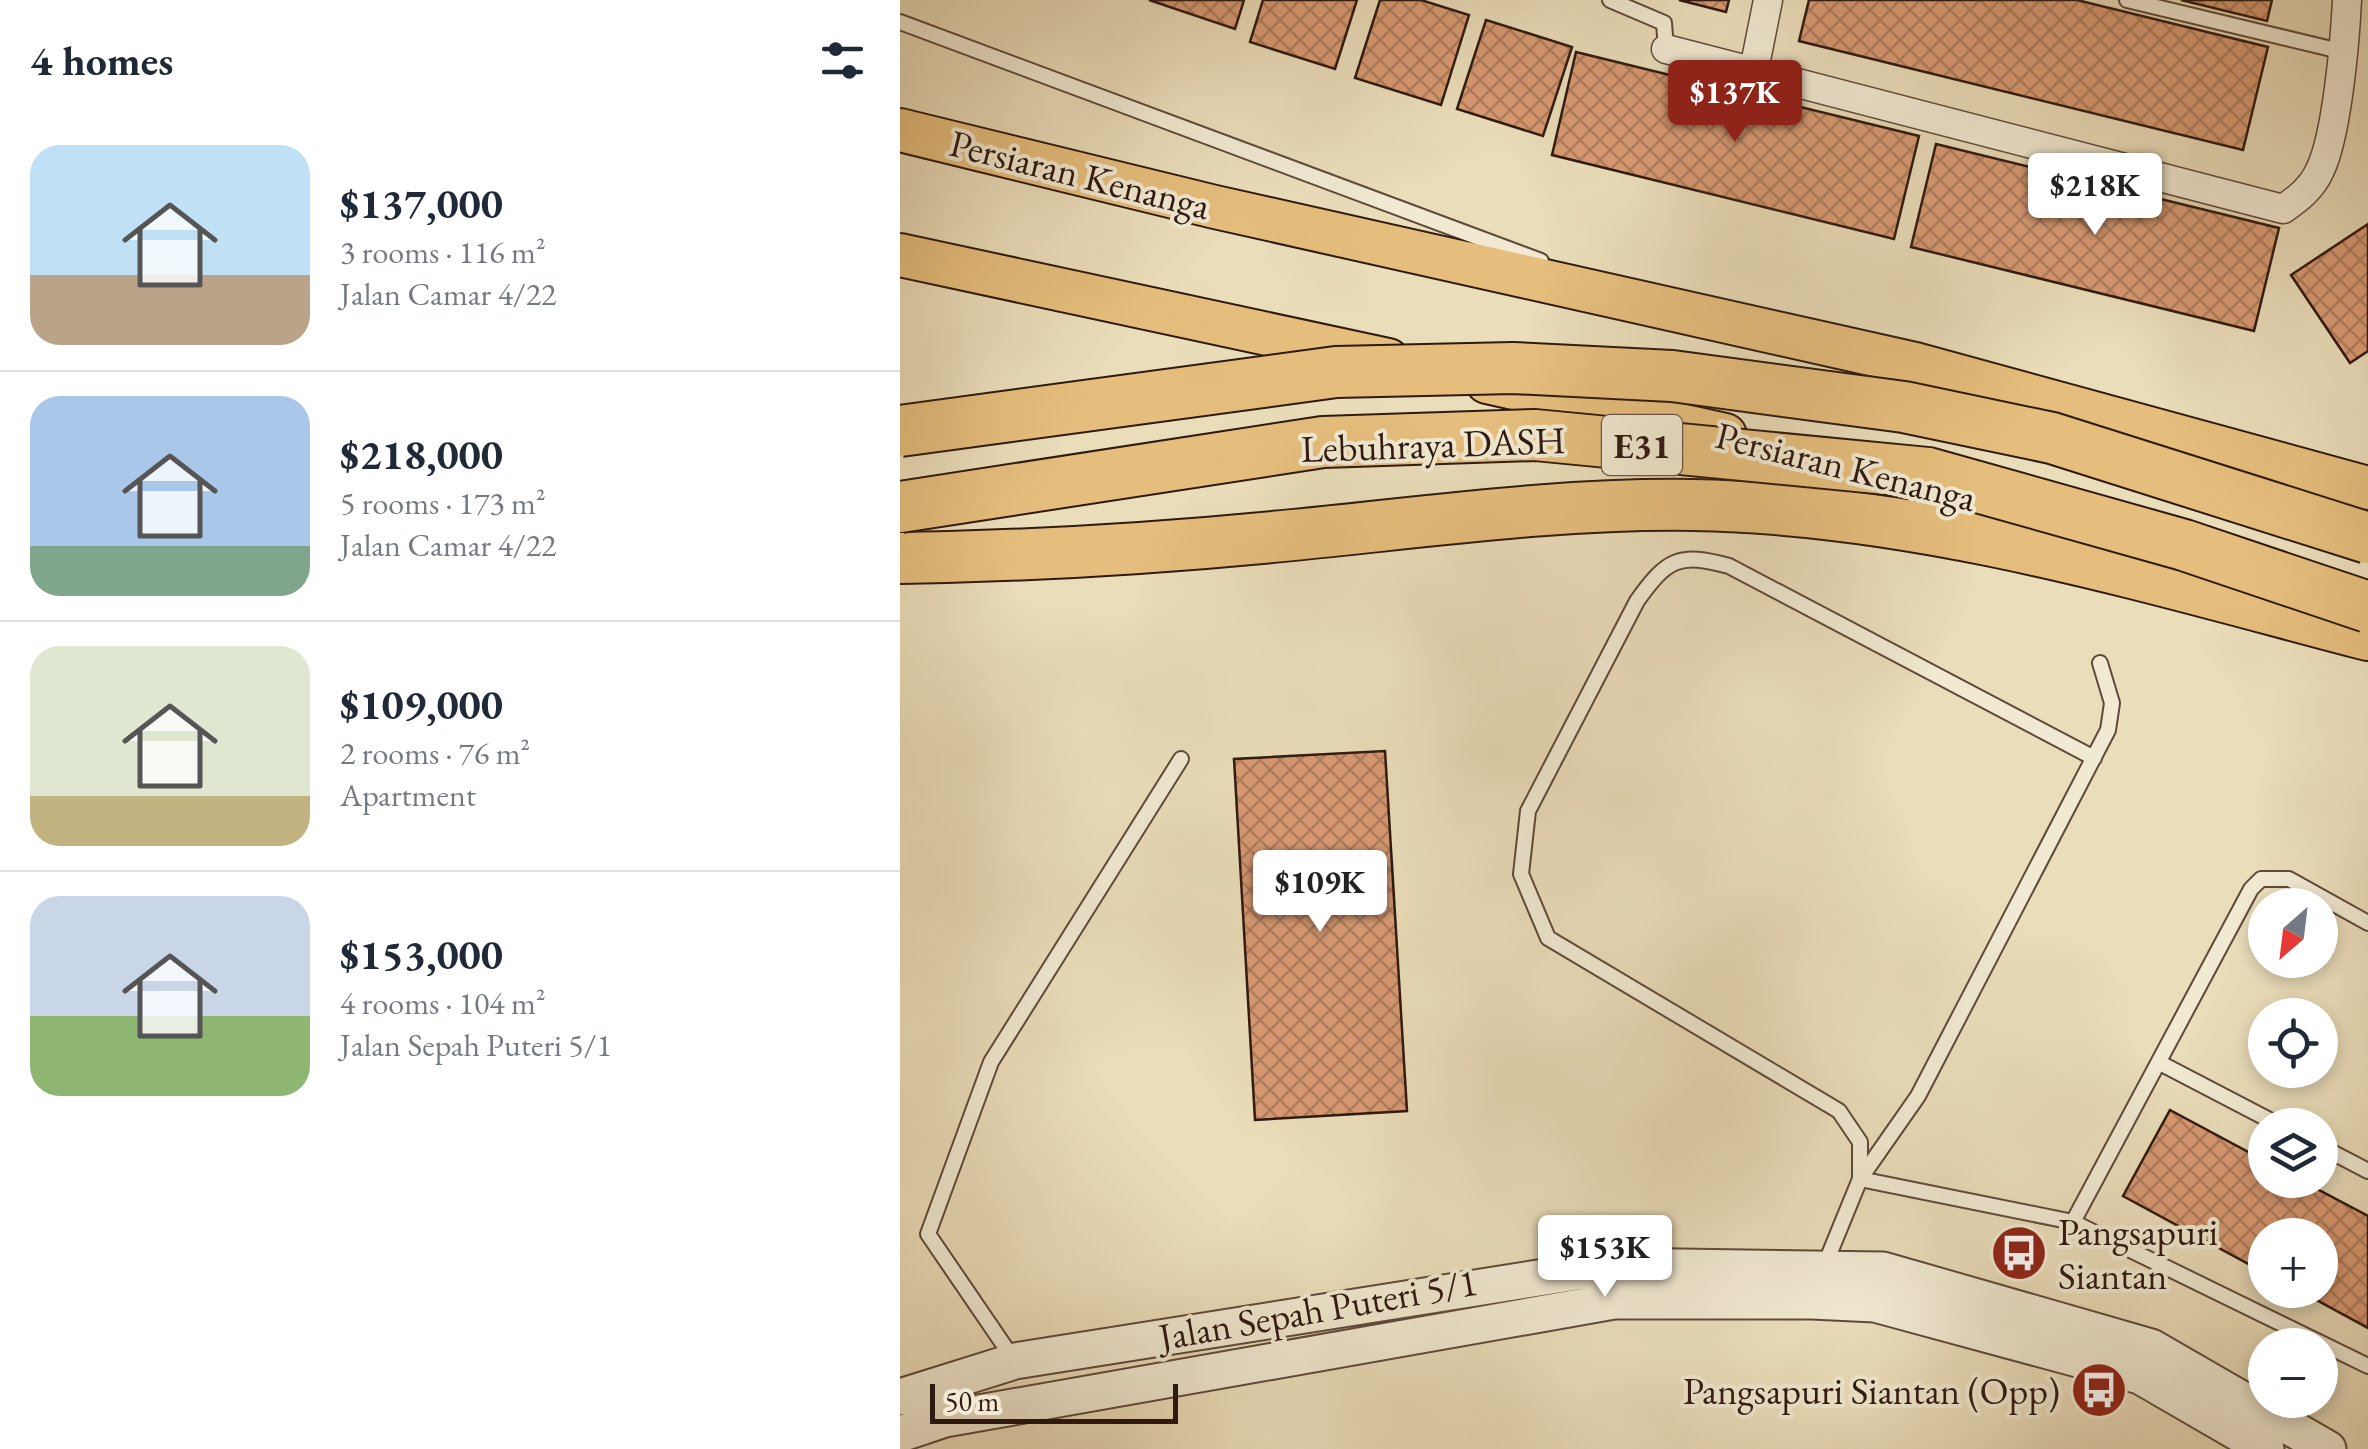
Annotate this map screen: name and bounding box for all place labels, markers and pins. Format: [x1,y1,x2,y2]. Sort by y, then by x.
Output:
pin: $137K [1665,60,1805,145]
pin: $218K [2025,153,2165,238]
pin: $109K [1250,850,1390,935]
place label: Pangsapuri Siantan [2058,1207,2218,1300]
pin: $153K [1535,1215,1675,1300]
bus stop icon: Pangsapuri Siantan [1989,1223,2049,1283]
bus stop icon: Pangsapuri Siantan (Opp) [2069,1360,2129,1420]
place label: Pangsapuri Siantan (Opp) [1683,1366,2060,1415]

